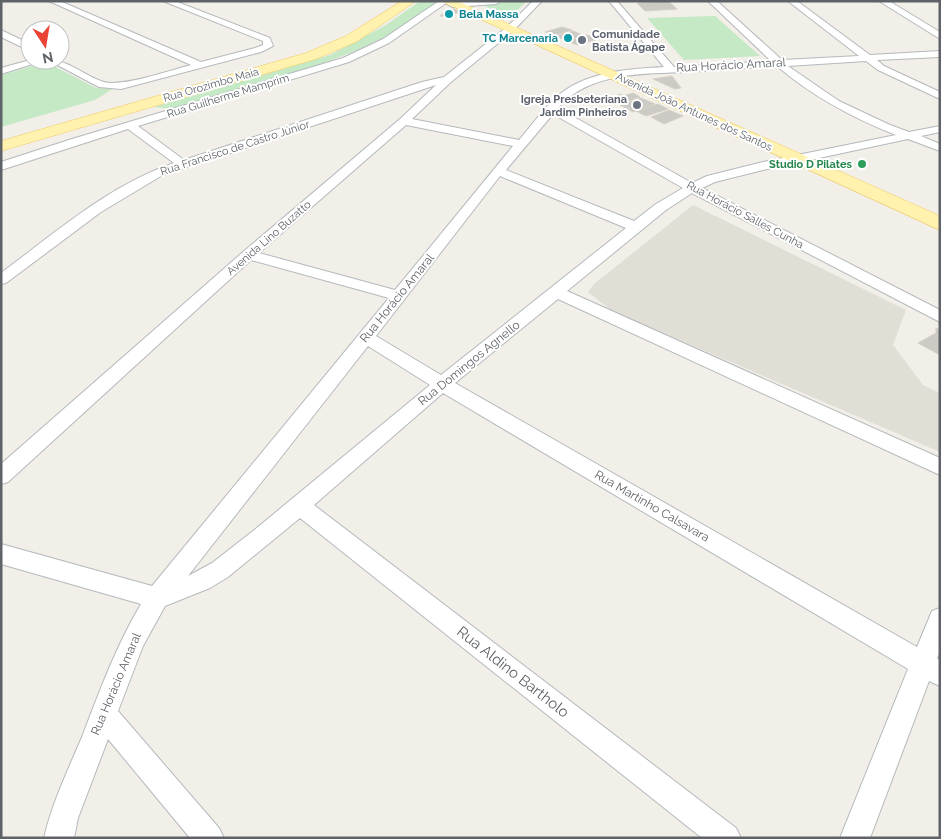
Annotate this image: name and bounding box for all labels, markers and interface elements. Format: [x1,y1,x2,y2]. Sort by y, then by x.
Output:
marker: Bela Massa [443,8,455,20]
place label: Bela Massa [459,8,518,21]
north arrow [20,20,70,70]
place label: Comunidade Batista Ágape [592,28,666,54]
place label: TC Marcenaria [482,32,558,45]
marker: TC Marcenaria [562,32,574,44]
marker: Comunidade Batista Ágape [576,34,588,46]
text: N [41,49,55,67]
street label: Rua Horácio Amaral [676,55,787,75]
street label: Rua Orozimbo Maia [162,65,260,105]
street label: Avenida João Antunes dos Santos [614,70,774,154]
street label: Rua Guilherme Mamprim [165,71,291,121]
place label: Igreja Presbeteriana Jardim Pinheiros [521,93,628,119]
marker: Igreja Presbeteriana Jardim Pinheiros [631,99,643,111]
street label: Rua Francisco de Castro Júnior [159,118,311,178]
place label: Studio D Pilates [769,158,853,171]
marker: Studio D Pilates [856,158,868,170]
street label: Rua Horácio Salles Cunha [684,179,806,251]
street label: Avenida Lino Buzatto [224,198,314,278]
street label: Rua Horácio Amaral [357,250,437,345]
street label: Rua Domingos Agnello [415,318,523,408]
street label: Rua Martinho Calsavara [592,467,712,545]
street label: Rua Aldino Bartholo [453,623,573,721]
street label: Rua Horácio Amaral [88,630,144,737]

